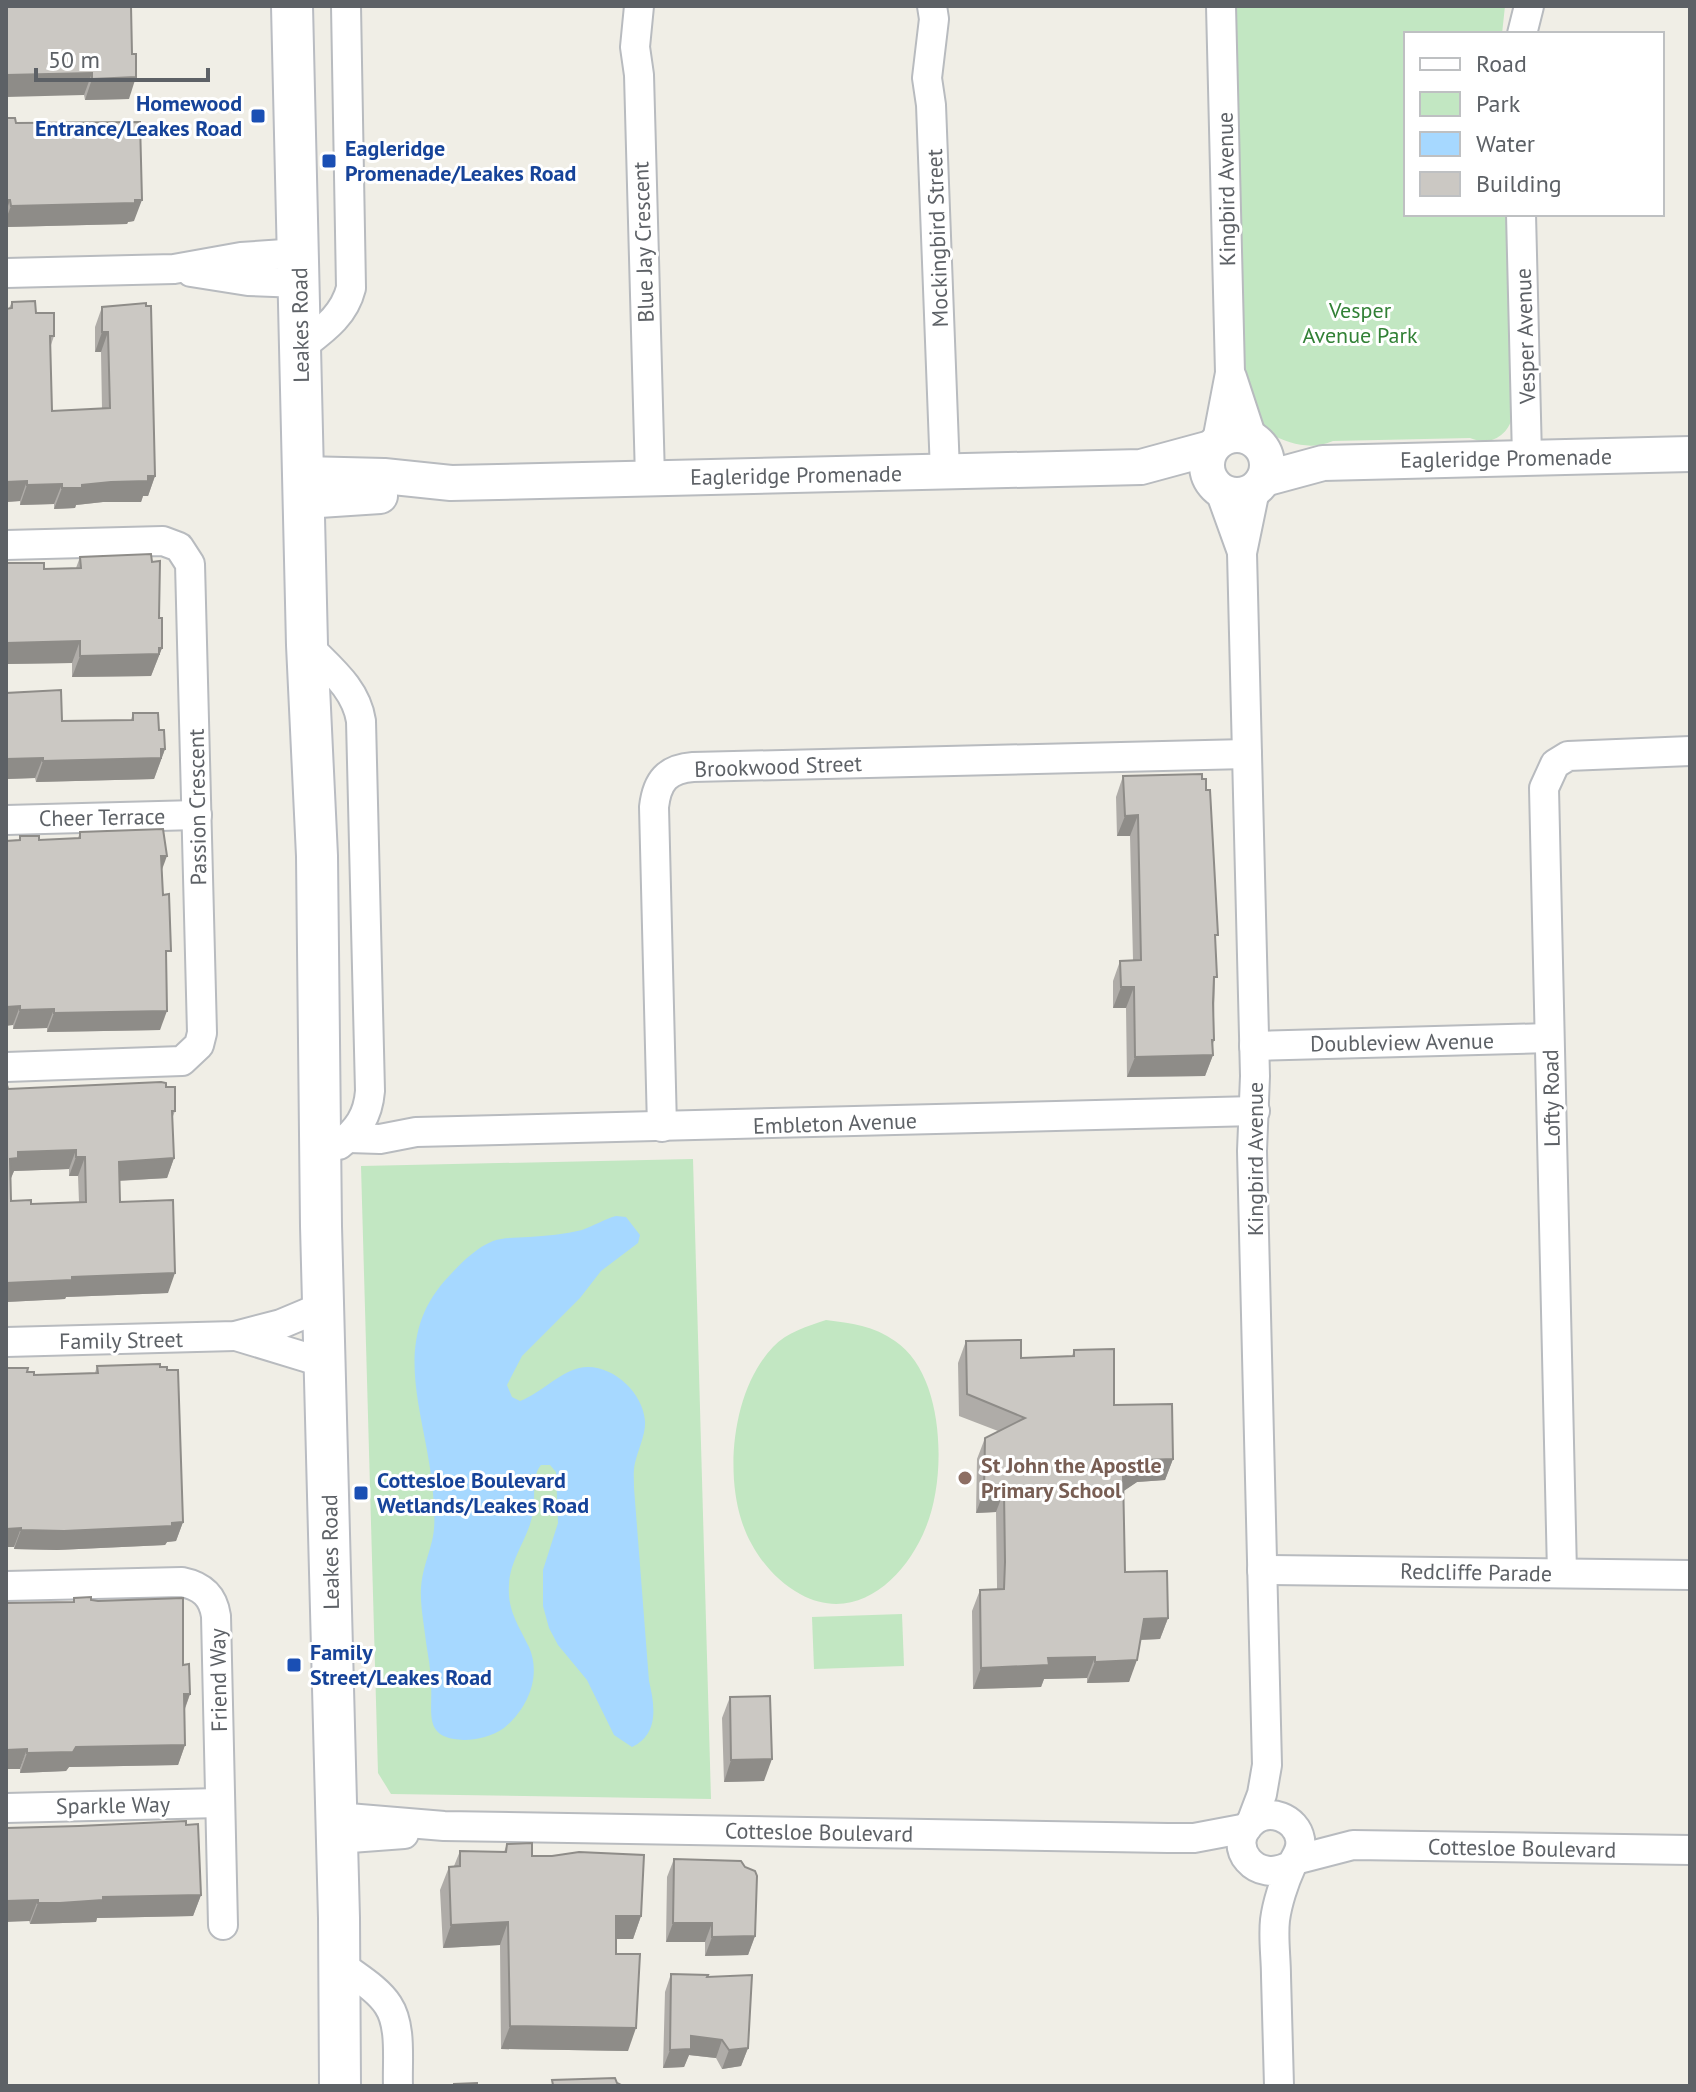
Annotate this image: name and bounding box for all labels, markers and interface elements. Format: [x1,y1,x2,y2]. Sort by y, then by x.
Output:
scale bar [36,32,208,82]
legend [1404,32,1664,216]
text: 50 m [48,44,100,75]
text: Road [1476,48,1527,79]
text: Park [1476,88,1521,119]
place label: Homewood Entrance/Leakes Road [35,89,242,142]
marker: Homewood Entrance/Leakes Road [249,107,267,125]
street label: Kingbird Avenue [1211,112,1241,266]
text: Water [1476,128,1535,159]
place label: Eagleridge Promenade/Leakes Road [345,134,576,187]
street label: Mockingbird Street [920,148,954,328]
marker: Eagleridge Promenade/Leakes Road [320,152,338,170]
street label: Blue Jay Crescent [626,161,660,323]
text: Building [1476,168,1562,199]
street label: Leakes Road [285,267,315,383]
street label: Vesper Avenue [1509,268,1541,405]
park label: Vesper Avenue Park [1302,296,1418,349]
street label: Eagleridge Promenade [1400,442,1612,474]
street label: Eagleridge Promenade [690,459,902,491]
street label: Passion Crescent [182,728,212,886]
street label: Brookwood Street [694,749,863,783]
street label: Cheer Terrace [39,802,165,832]
street label: Doubleview Avenue [1310,1026,1494,1058]
street label: Lofty Road [1536,1049,1566,1147]
street label: Kingbird Avenue [1241,1082,1269,1236]
street label: Embleton Avenue [753,1106,917,1140]
street label: Family Street [59,1325,184,1355]
place label: St John the Apostle Primary School [981,1451,1162,1504]
place label: Cottesloe Boulevard Wetlands/Leakes Road [377,1466,589,1519]
marker: St John the Apostle Primary School [956,1469,974,1487]
marker: Cottesloe Boulevard Wetlands/Leakes Road [352,1484,370,1502]
street label: Leakes Road [315,1494,345,1610]
street label: Redcliffe Parade [1400,1557,1552,1587]
street label: Friend Way [203,1627,233,1732]
place label: Family Street/Leakes Road [310,1638,492,1691]
marker: Family Street/Leakes Road [285,1656,303,1674]
street label: Sparkle Way [56,1790,171,1820]
street label: Cottesloe Boulevard [725,1816,913,1848]
street label: Cottesloe Boulevard [1428,1832,1616,1864]

